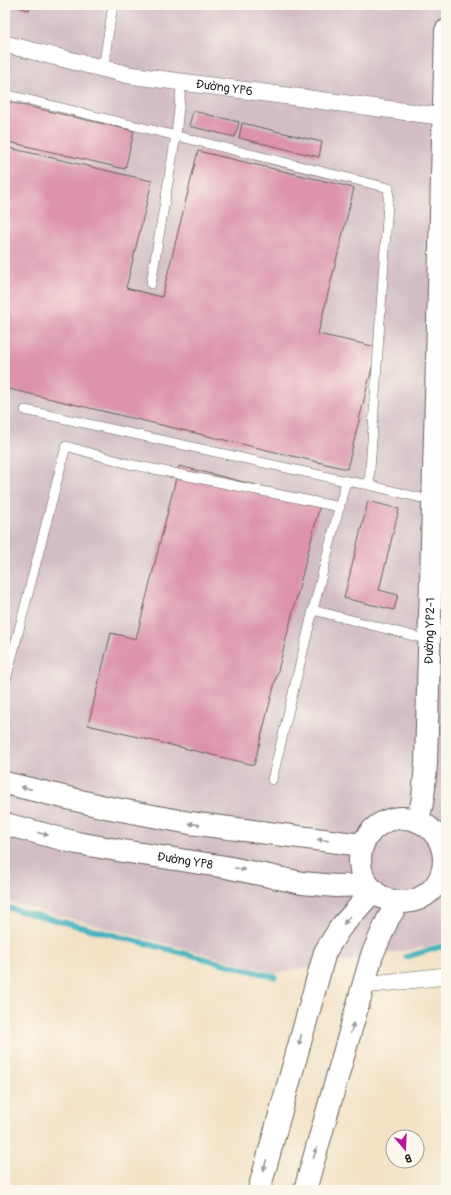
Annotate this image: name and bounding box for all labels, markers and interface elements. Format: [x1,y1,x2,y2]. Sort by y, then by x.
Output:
street label: Đường YP6 [195,76,254,99]
street label: Đường YP2-1 [421,597,438,664]
one-way arrow [20,785,32,791]
one-way arrow [188,821,200,827]
one-way arrow [37,831,49,837]
one-way arrow [317,837,329,843]
street label: Đường YP8 [156,849,214,872]
one-way arrow [233,867,246,873]
one-way arrow [342,915,351,926]
one-way arrow [349,1021,355,1033]
one-way arrow [297,1034,303,1046]
north arrow [385,1129,425,1169]
one-way arrow [312,1146,318,1158]
text: B [403,1151,413,1165]
one-way arrow [262,1160,268,1172]

